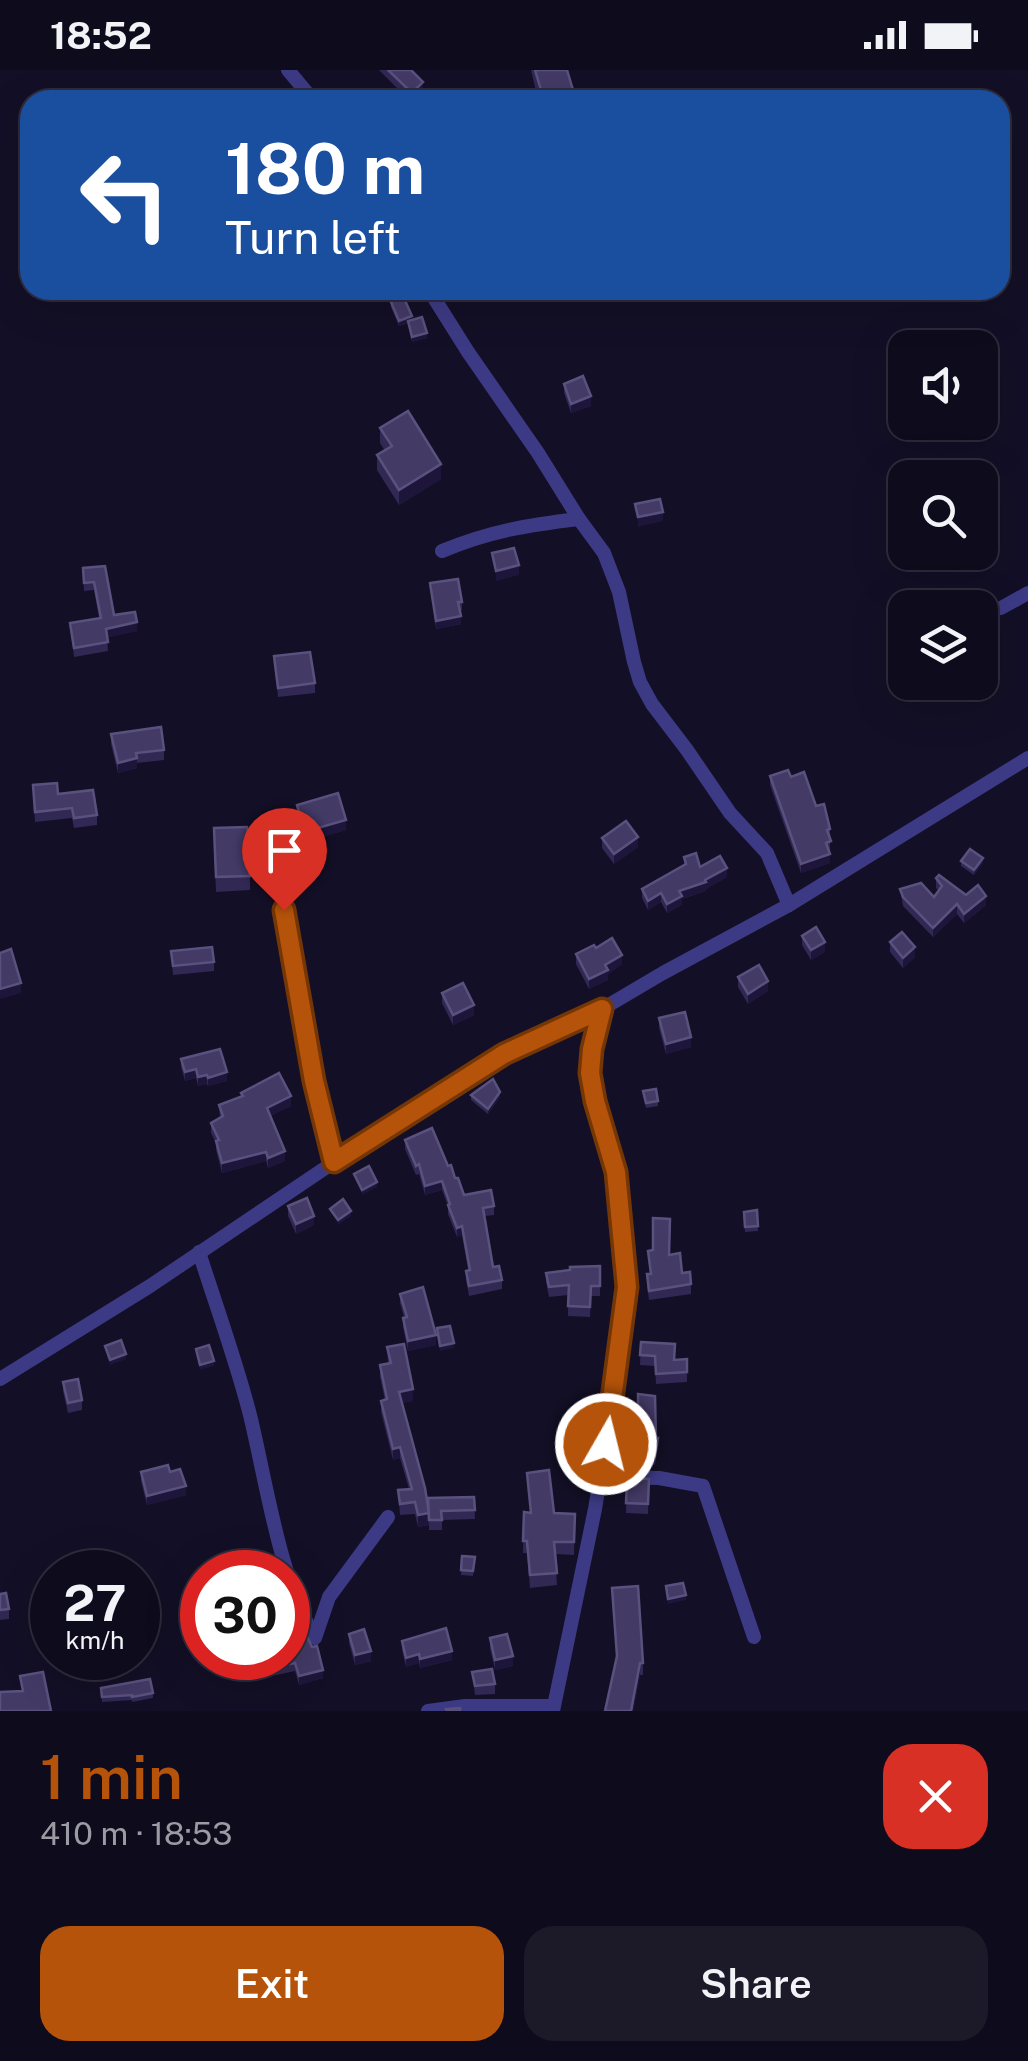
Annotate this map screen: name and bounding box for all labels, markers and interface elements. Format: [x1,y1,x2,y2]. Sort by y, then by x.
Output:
text: 18:52 [50,13,152,58]
text: 180 m [225,127,425,210]
icon: left [60,130,190,260]
text: Turn left [225,211,401,264]
map controls [888,330,998,700]
button: sound [888,330,998,440]
button: search [888,460,998,570]
button: layers [888,590,998,700]
pin [242,808,327,911]
icon: arrive [257,823,312,878]
position arrow [554,1392,658,1496]
speed limit sign: 30 [180,1550,310,1680]
text: 27 [63,1573,127,1632]
text: km/h [66,1625,124,1655]
text: 1 min [40,1742,183,1813]
button: close [883,1744,988,1849]
text: 410 m · 18:53 [40,1815,232,1852]
button: Exit [40,1926,504,2041]
button: Share [524,1926,988,2041]

